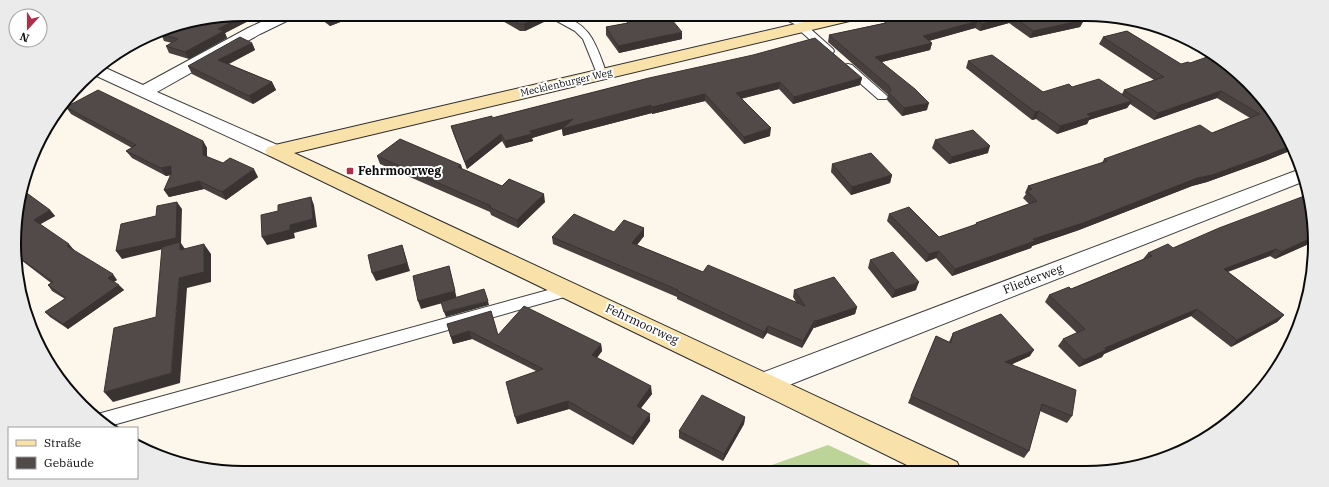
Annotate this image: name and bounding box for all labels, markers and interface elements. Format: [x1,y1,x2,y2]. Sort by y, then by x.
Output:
north arrow [8,8,48,48]
text: N [18,29,31,45]
street label: Mecklenburger Weg [519,65,614,99]
place label: Fehrmoorweg [358,163,441,178]
marker: Fehrmoorweg [345,166,355,176]
street label: Fliederweg [1001,260,1065,297]
street label: Fehrmoorweg [603,300,682,347]
legend [8,427,138,479]
text: Straße [44,435,81,450]
text: Gebäude [44,455,94,470]

